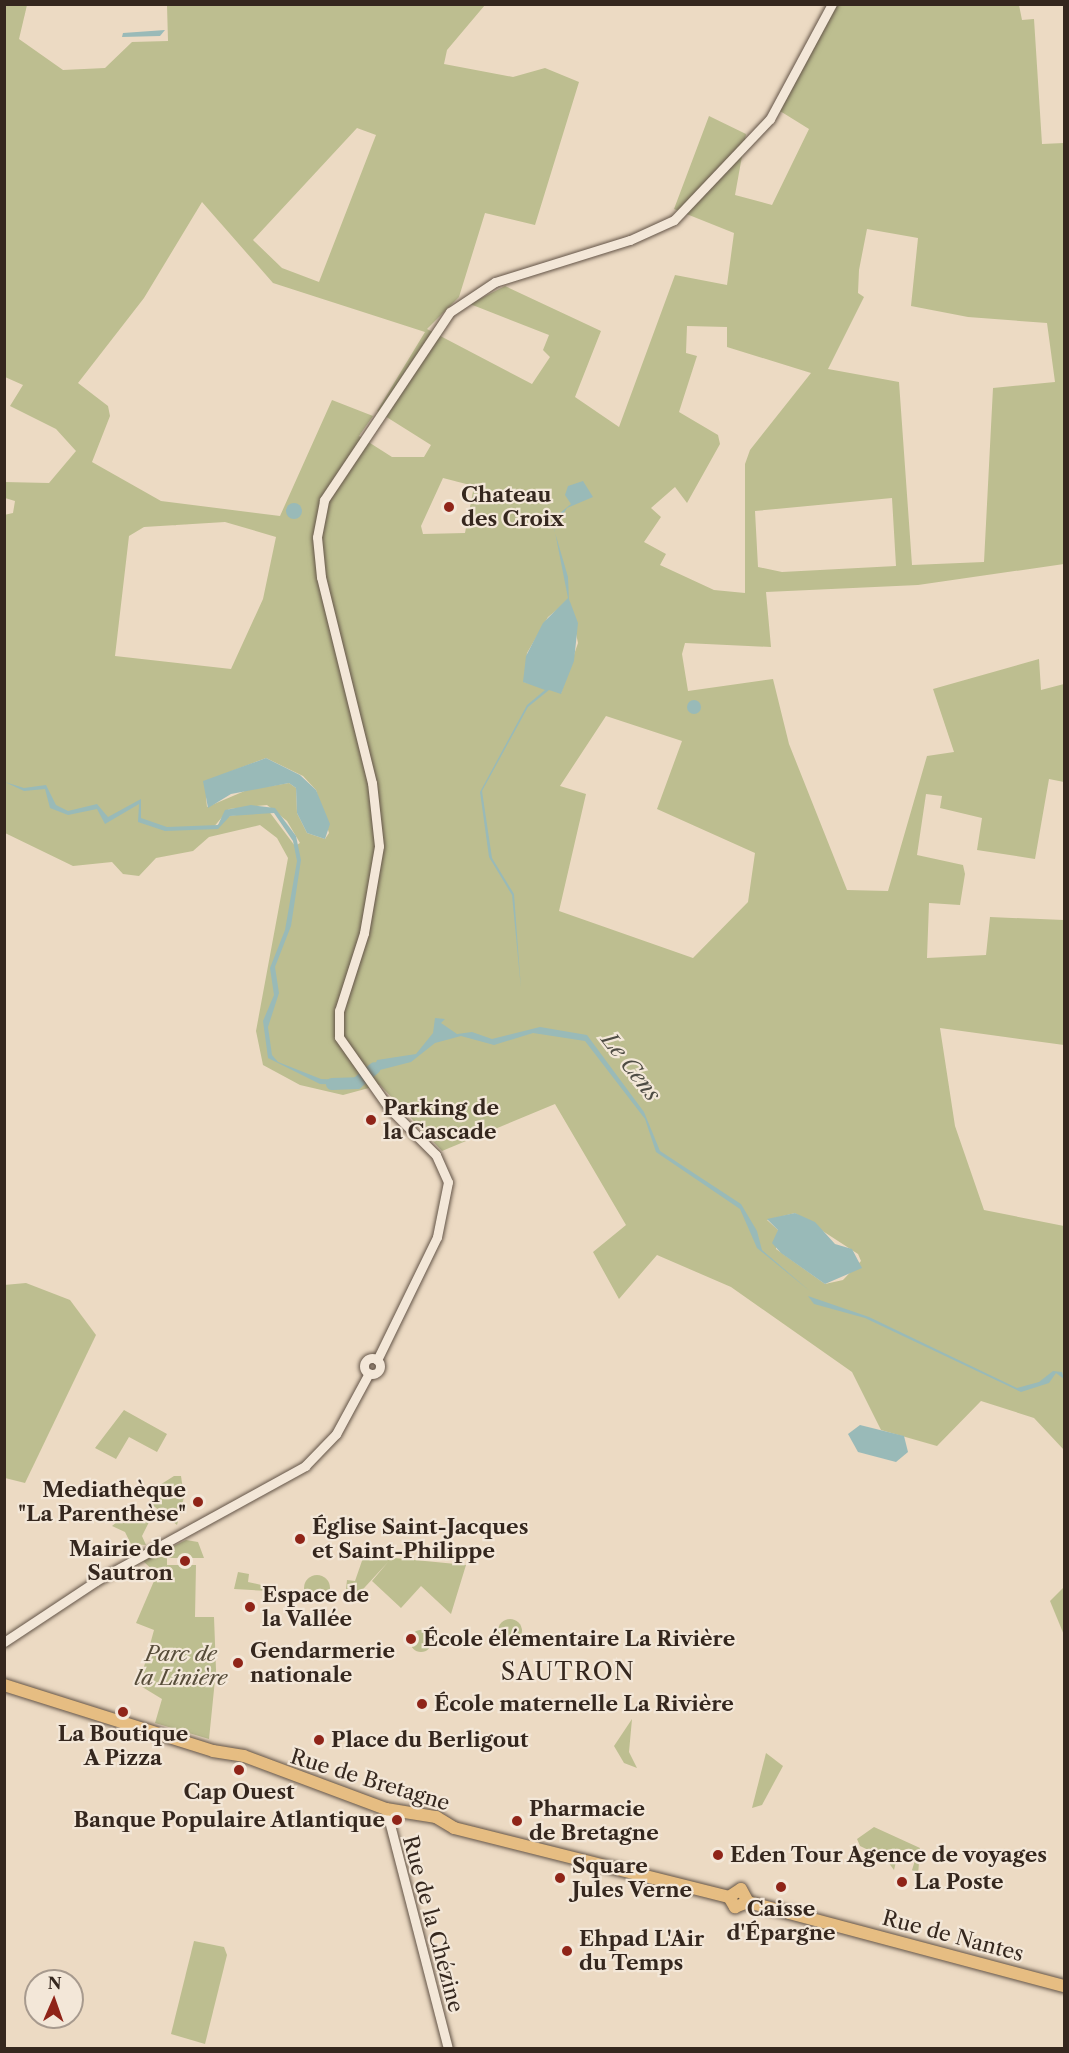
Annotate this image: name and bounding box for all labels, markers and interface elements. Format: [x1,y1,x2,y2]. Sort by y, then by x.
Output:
place label: Chateau des Croix [461,482,564,532]
marker: Chateau des Croix [442,500,456,514]
water label: Le Cens [596,1027,666,1107]
place label: Parking de la Cascade [383,1095,499,1145]
marker: Parking de la Cascade [364,1113,378,1127]
place label: Mediathèque "La Parenthèse" [18,1477,186,1527]
marker: Mediathèque "La Parenthèse" [191,1495,205,1509]
place label: Église Saint-Jacques et Saint-Philippe [312,1514,528,1564]
marker: Église Saint-Jacques et Saint-Philippe [293,1532,307,1546]
place label: Mairie de Sautron [69,1536,173,1586]
marker: Mairie de Sautron [178,1554,192,1568]
place label: Espace de la Vallée [262,1582,369,1632]
marker: Espace de la Vallée [243,1600,257,1614]
place label: École élémentaire La Rivière [423,1626,735,1652]
marker: École élémentaire La Rivière [404,1632,418,1646]
place label: Gendarmerie nationale [250,1638,395,1688]
park label: Parc de la Linière [135,1641,227,1691]
marker: Gendarmerie nationale [231,1656,245,1670]
district label: SAUTRON [501,1658,635,1686]
place label: École maternelle La Rivière [434,1691,734,1717]
marker: École maternelle La Rivière [415,1697,429,1711]
marker: La Boutique A Pizza [116,1705,130,1719]
place label: La Boutique A Pizza [58,1721,188,1771]
place label: Place du Berligout [331,1727,529,1753]
marker: Place du Berligout [312,1733,326,1747]
street label: Rue de Bretagne [287,1744,453,1816]
marker: Cap Ouest [232,1763,246,1777]
place label: Cap Ouest [184,1779,294,1805]
place label: Pharmacie de Bretagne [529,1796,659,1846]
place label: Banque Populaire Atlantique [73,1807,385,1833]
marker: Banque Populaire Atlantique [390,1813,404,1827]
marker: Pharmacie de Bretagne [510,1814,524,1828]
street label: Rue de la Chézine [397,1833,469,2015]
place label: Eden Tour Agence de voyages [730,1842,1049,1868]
marker: Eden Tour Agence de voyages [711,1848,725,1862]
place label: Square Jules Verne [572,1853,693,1903]
place label: La Poste [914,1869,1004,1895]
marker: Square Jules Verne [553,1871,567,1885]
marker: La Poste [895,1875,909,1889]
marker: Caisse d'Épargne [774,1880,788,1894]
place label: Caisse d'Épargne [726,1896,836,1946]
street label: Rue de Nantes [880,1905,1026,1967]
place label: Ehpad L'Air du Temps [579,1926,704,1976]
marker: Ehpad L'Air du Temps [560,1944,574,1958]
north arrow [24,1969,84,2029]
text: N [47,1973,62,1993]

